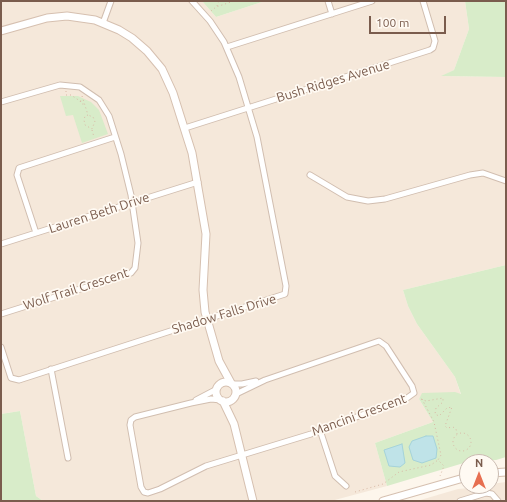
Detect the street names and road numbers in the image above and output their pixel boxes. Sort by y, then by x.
street label: Bush Ridges Avenue [274,56,392,106]
street label: Lauren Beth Drive [47,189,151,237]
street label: Wolf Trail Crescent [21,265,131,313]
street label: Shadow Falls Drive [170,291,278,337]
street label: Mancini Crescent [310,391,408,439]

